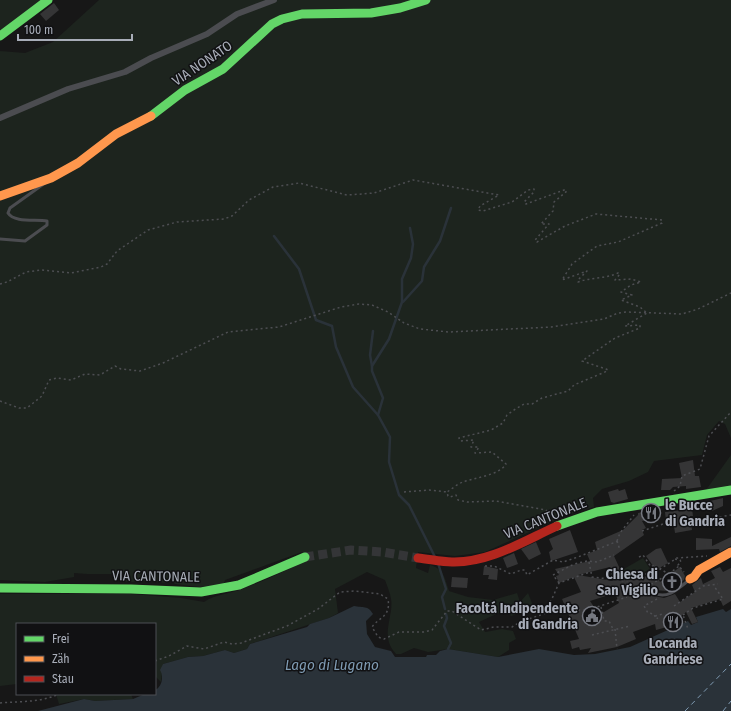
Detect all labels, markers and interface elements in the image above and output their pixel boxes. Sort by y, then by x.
scale bar [18,16,132,42]
text: 100 m [24,23,53,37]
street label: VIA NONATO [169,37,236,90]
street label: VIA CANTONALE [501,494,589,543]
place label: le Bucce di Gandria [665,497,725,530]
restaurant icon: le Bucce di Gandria [640,502,662,524]
place label: Chiesa di San Vigilio [597,566,659,599]
street label: VIA CANTONALE [112,567,200,586]
church icon: Chiesa di San Vigilio [661,571,683,593]
place label: Facoltá Indipendente di Gandria [456,600,578,633]
public building icon: Facoltá Indipendente di Gandria [581,605,603,627]
restaurant icon: Locanda Gandriese [662,611,684,633]
legend [16,623,156,695]
text: Frei [52,632,70,646]
place label: Locanda Gandriese [643,635,703,668]
text: Zäh [52,652,70,666]
water label: Lago di Lugano [285,656,379,674]
text: Stau [52,672,74,686]

